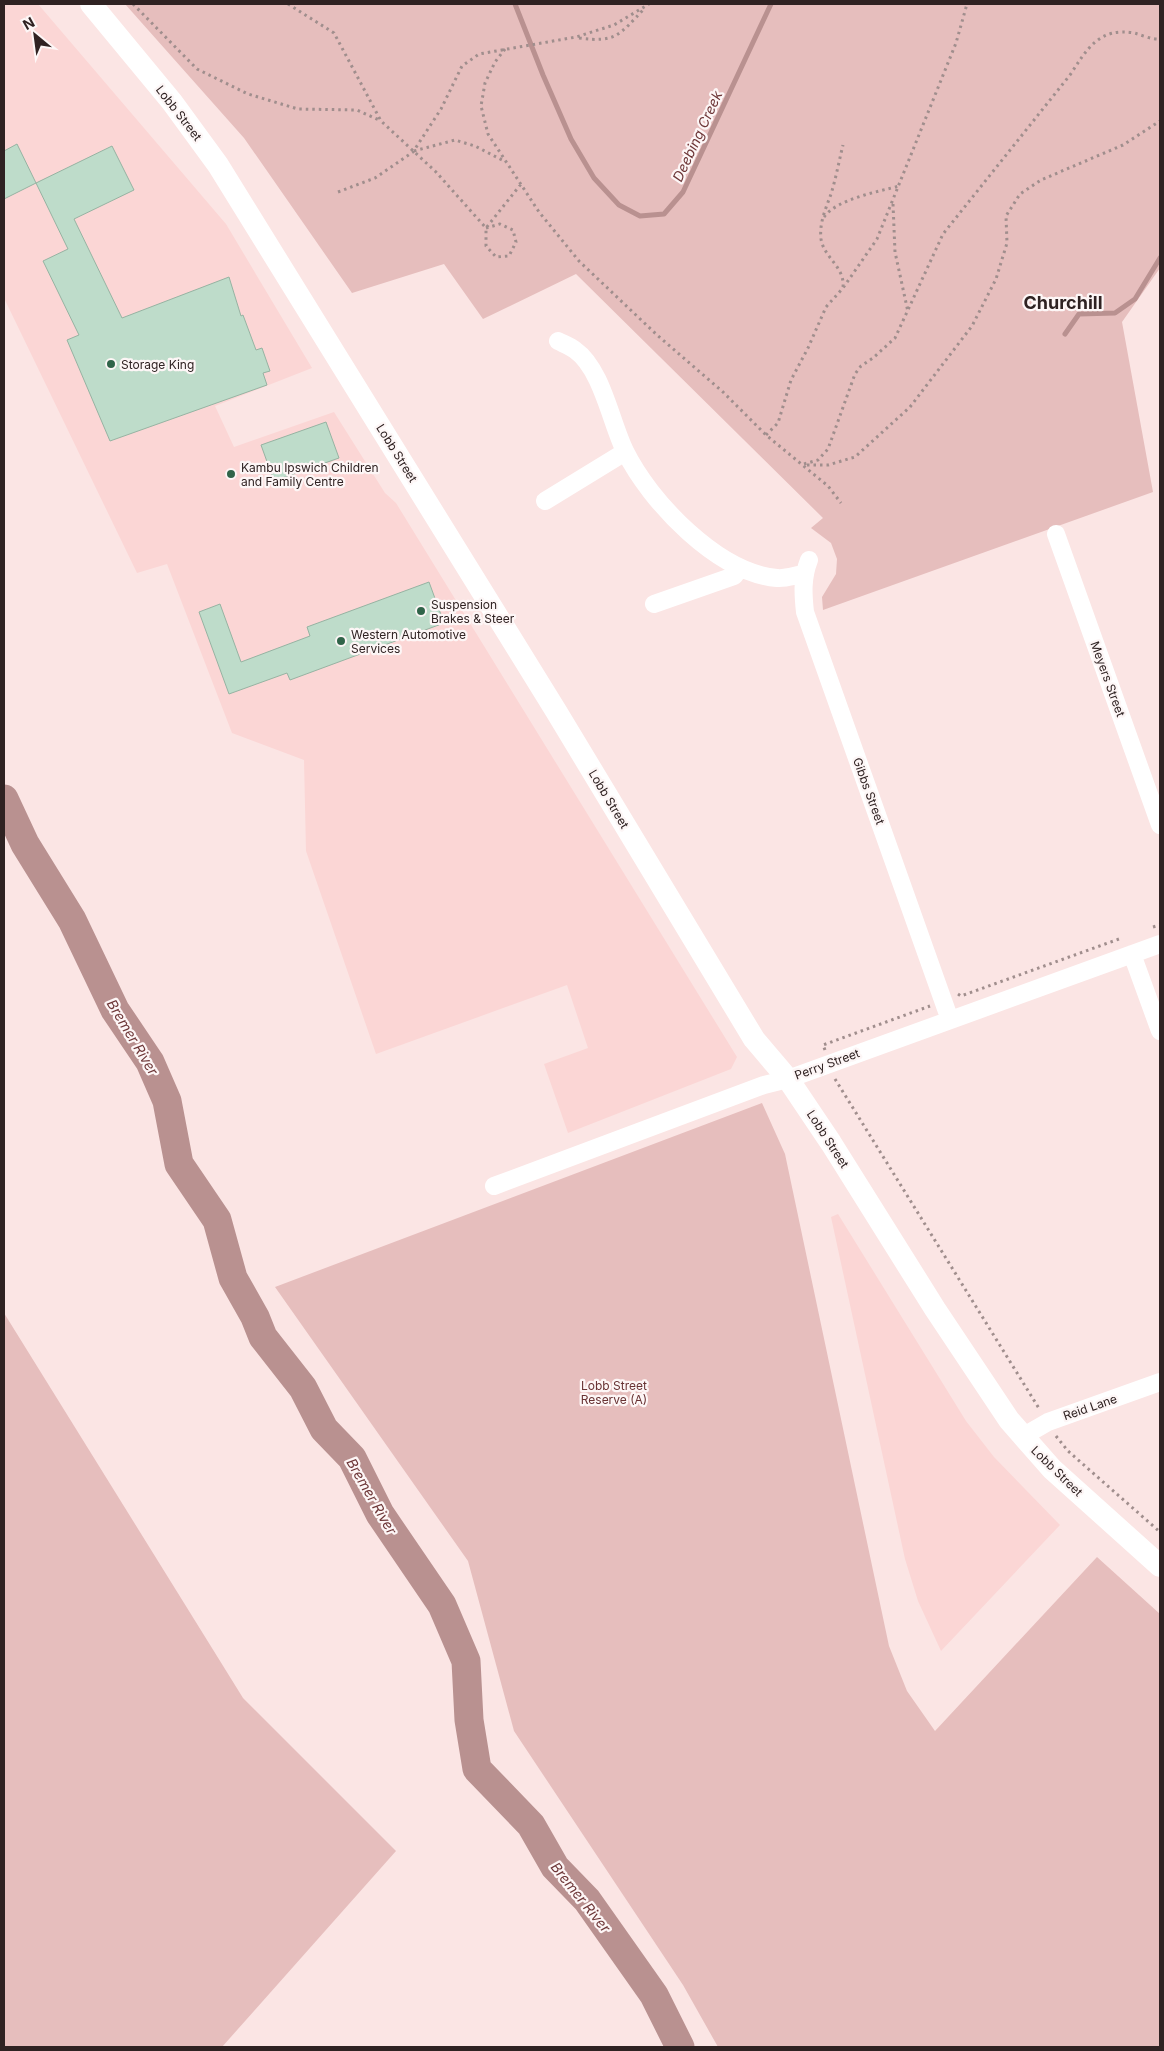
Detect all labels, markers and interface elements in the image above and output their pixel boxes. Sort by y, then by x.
north arrow [10,10,60,60]
text: N [20,13,37,33]
street label: Lobb Street [153,82,205,144]
water label: Deebing Creek [669,88,726,184]
district label: Churchill [1023,292,1103,313]
place label: Storage King [121,357,194,372]
marker: Storage King [105,358,117,370]
street label: Lobb Street [373,421,421,485]
place label: Kambu Ipswich Children and Family Centre [241,460,379,489]
marker: Kambu Ipswich Children and Family Centre [225,468,237,480]
place label: Suspension Brakes & Steer [431,597,515,626]
marker: Suspension Brakes & Steer [415,605,427,617]
place label: Western Automotive Services [351,627,466,656]
marker: Western Automotive Services [335,635,347,647]
street label: Meyers Street [1087,639,1129,719]
street label: Gibbs Street [850,755,888,827]
street label: Lobb Street [586,767,632,831]
water label: Bremer River [104,996,163,1078]
street label: Perry Street [792,1045,862,1083]
street label: Lobb Street [804,1107,852,1171]
park label: Lobb Street Reserve (A) [581,1378,647,1407]
street label: Reid Lane [1061,1391,1119,1423]
street label: Lobb Street [1028,1443,1086,1499]
water label: Bremer River [343,1455,401,1538]
water label: Bremer River [548,1859,615,1936]

